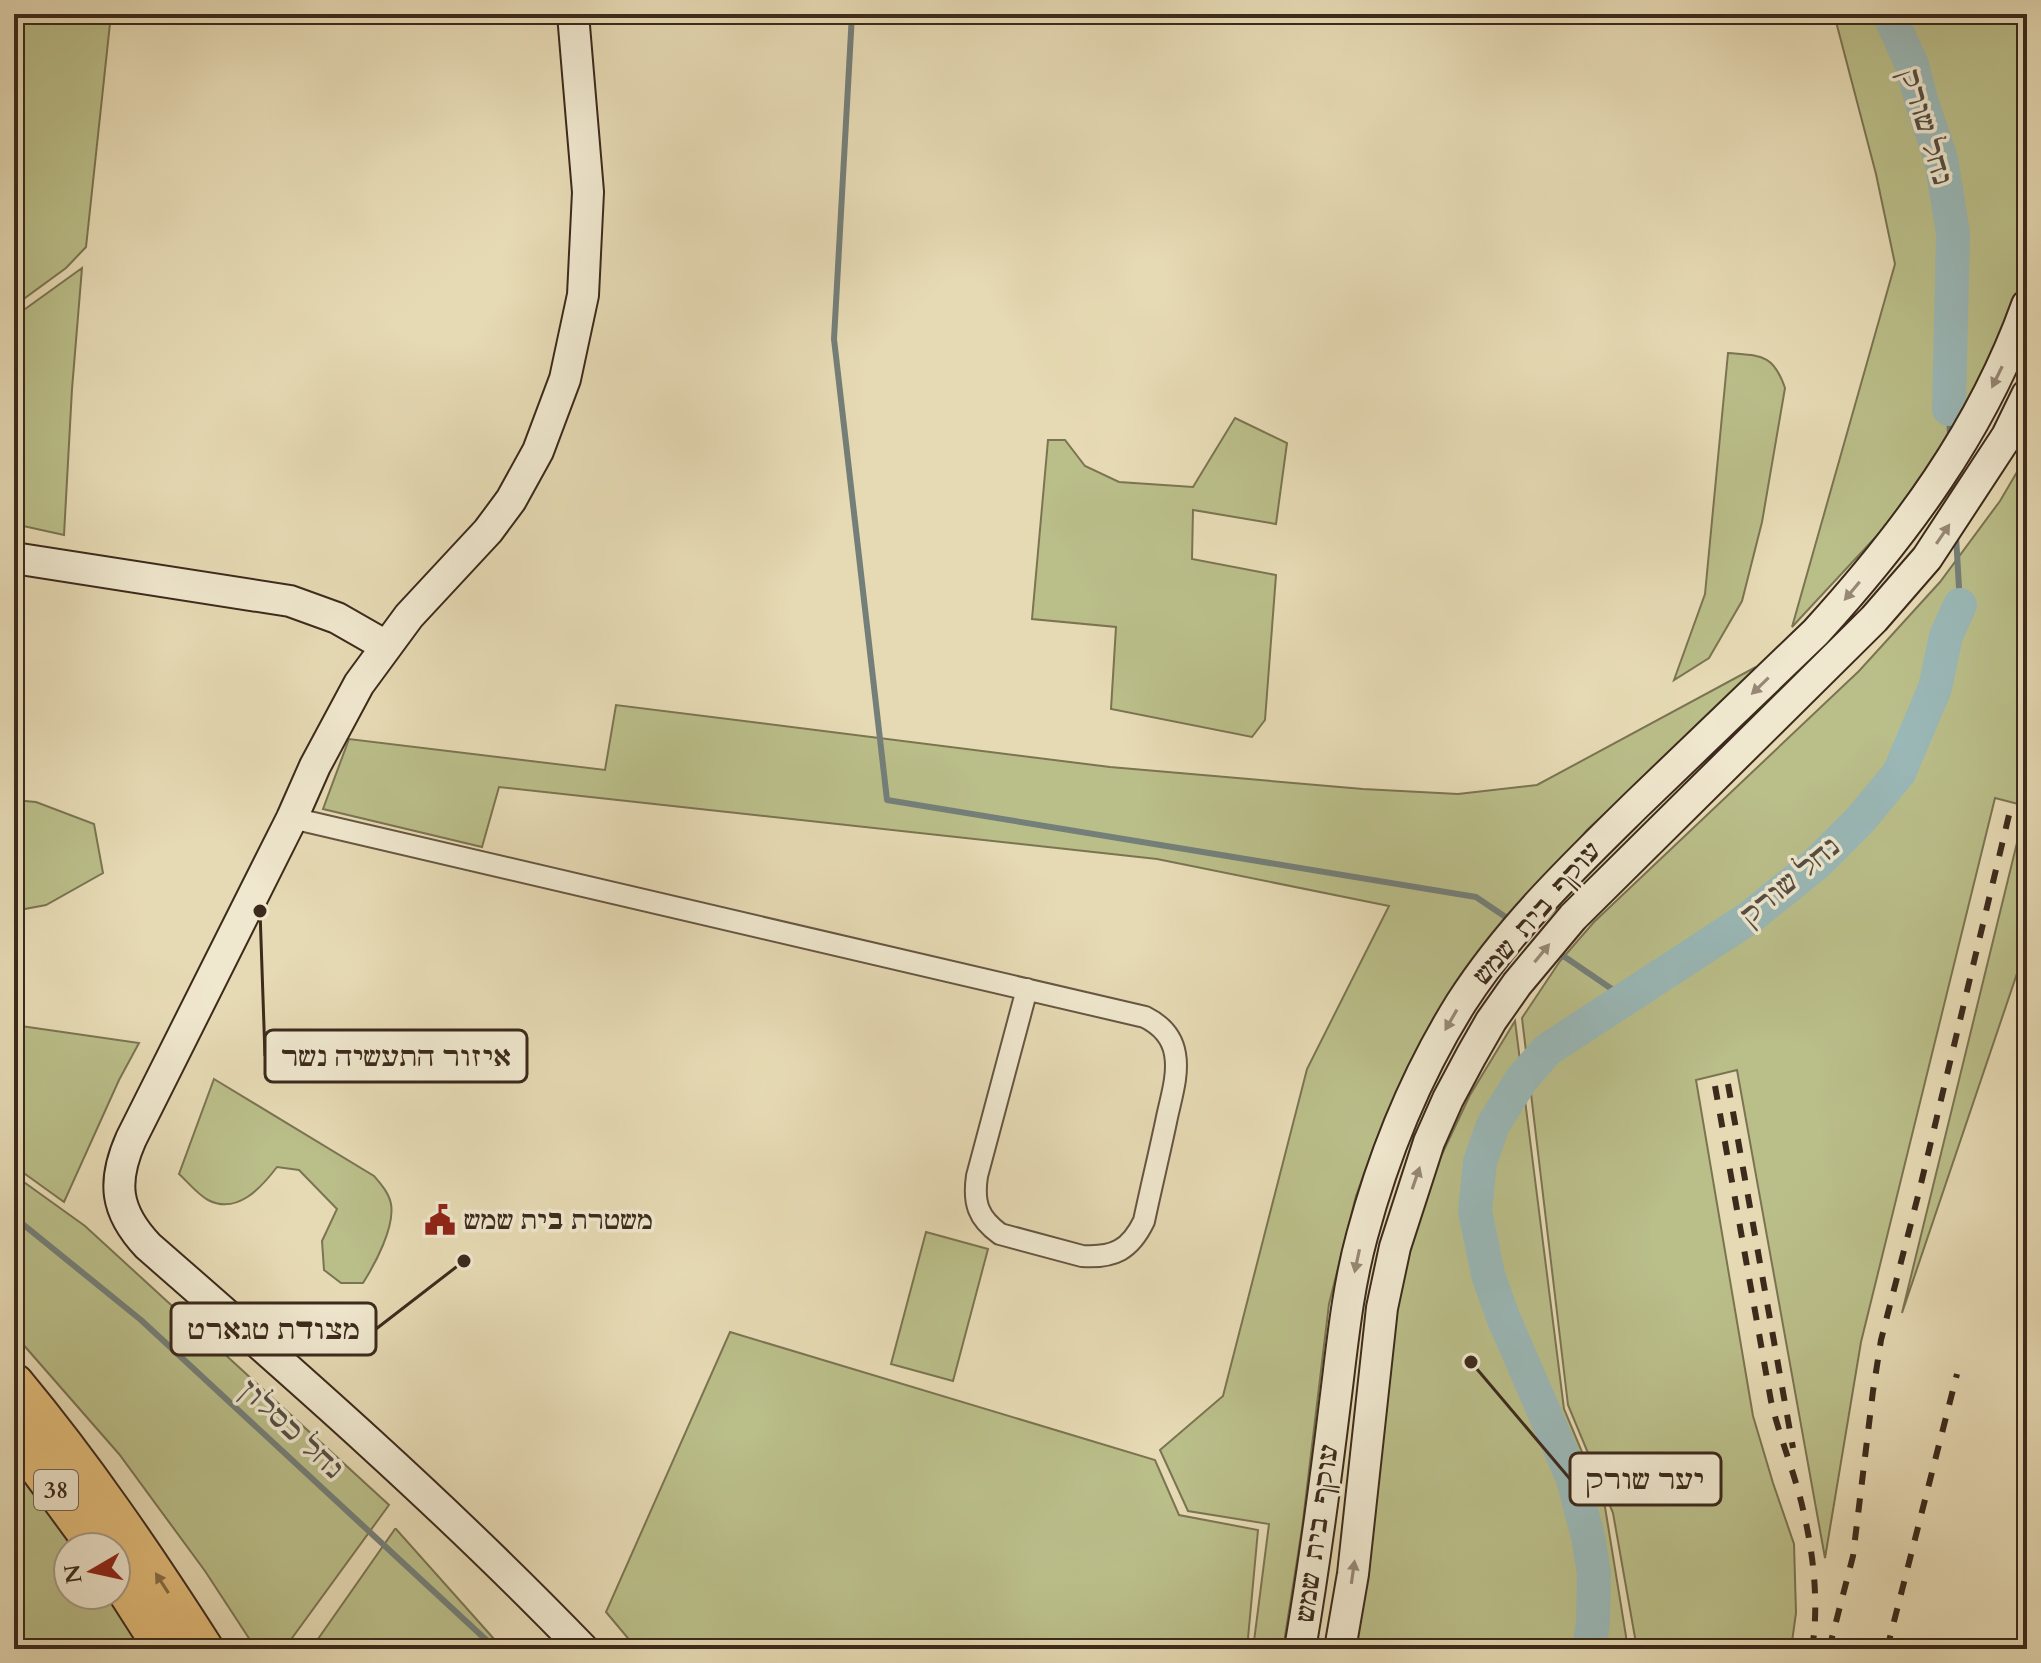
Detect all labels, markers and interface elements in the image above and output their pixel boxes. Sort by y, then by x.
water label: נחל שורק [1890,65,1962,189]
one-way arrow [1990,365,2004,388]
one-way arrow [1935,524,1950,545]
one-way arrow [1844,581,1861,601]
one-way arrow [1751,676,1770,695]
water label: נחל שורק [1732,828,1848,934]
street label: עוקף בית שמש [1465,834,1609,992]
one-way arrow [1534,943,1550,963]
one-way arrow [1445,1009,1459,1031]
callout: איזור התעשיה נשר [265,1030,527,1082]
text: איזור התעשיה נשר [281,1038,511,1076]
one-way arrow [1411,1166,1423,1190]
public building icon: משטרת בית שמש [423,1203,457,1237]
place label: משטרת בית שמש [464,1203,654,1238]
one-way arrow [1350,1248,1363,1273]
callout: מצודת טגארט [171,1303,376,1355]
text: מצודת טגארט [188,1311,360,1349]
water label: נחל כסלון [231,1371,351,1487]
street label: עוקף בית שמש [1287,1442,1347,1624]
callout: יער שורק [1570,1453,1721,1505]
text: יער שורק [1586,1461,1704,1499]
road number: 38 [34,1470,78,1510]
north arrow [52,1531,132,1611]
one-way arrow [1347,1559,1360,1584]
text: N [57,1562,90,1586]
one-way arrow [154,1573,169,1594]

